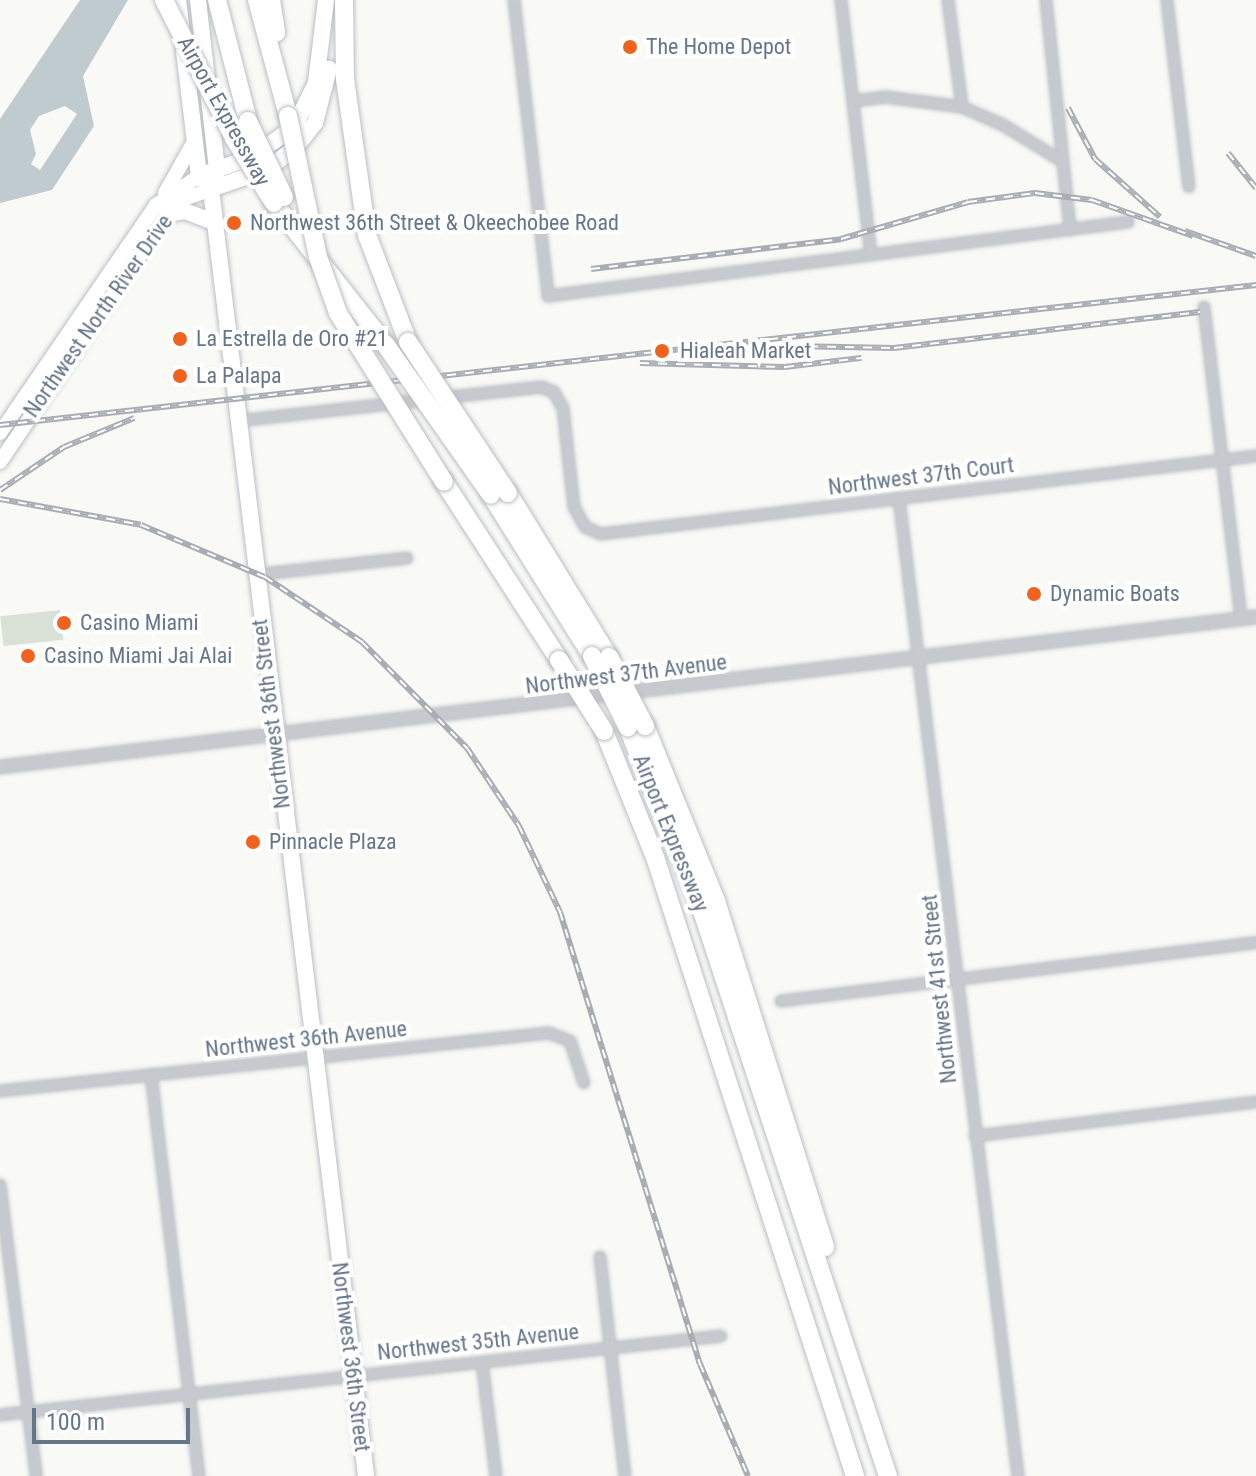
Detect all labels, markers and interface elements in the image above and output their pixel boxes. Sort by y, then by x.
street label: Airport Expressway [172,31,276,191]
place label: The Home Depot [646,34,791,60]
marker: The Home Depot [621,38,639,56]
street label: Northwest North River Drive [18,210,178,422]
place label: Northwest 36th Street & Okeechobee Road [250,210,619,236]
marker: Northwest 36th Street & Okeechobee Road [225,214,243,232]
place label: La Estrella de Oro #21 [196,326,388,352]
marker: La Estrella de Oro #21 [171,330,189,348]
place label: Hialeah Market [680,338,811,364]
marker: Hialeah Market [651,340,673,362]
place label: La Palapa [196,363,282,389]
marker: La Palapa [171,367,189,385]
street label: Northwest 37th Court [827,452,1015,500]
place label: Dynamic Boats [1050,581,1180,607]
marker: Dynamic Boats [1025,585,1043,603]
place label: Casino Miami [80,610,199,636]
marker: Casino Miami [55,614,73,632]
street label: Northwest 36th Street [246,618,296,810]
place label: Casino Miami Jai Alai [44,643,232,669]
marker: Casino Miami Jai Alai [19,647,37,665]
street label: Northwest 37th Avenue [524,649,728,699]
street label: Airport Expressway [627,751,715,915]
place label: Pinnacle Plaza [269,829,397,855]
marker: Pinnacle Plaza [244,833,262,851]
street label: Northwest 41st Street [916,893,962,1085]
street label: Northwest 36th Avenue [204,1015,408,1063]
street label: Northwest 36th Street [326,1261,376,1453]
street label: Northwest 35th Avenue [376,1318,580,1366]
scale bar [36,1392,194,1442]
text: 100 m [46,1408,105,1436]

